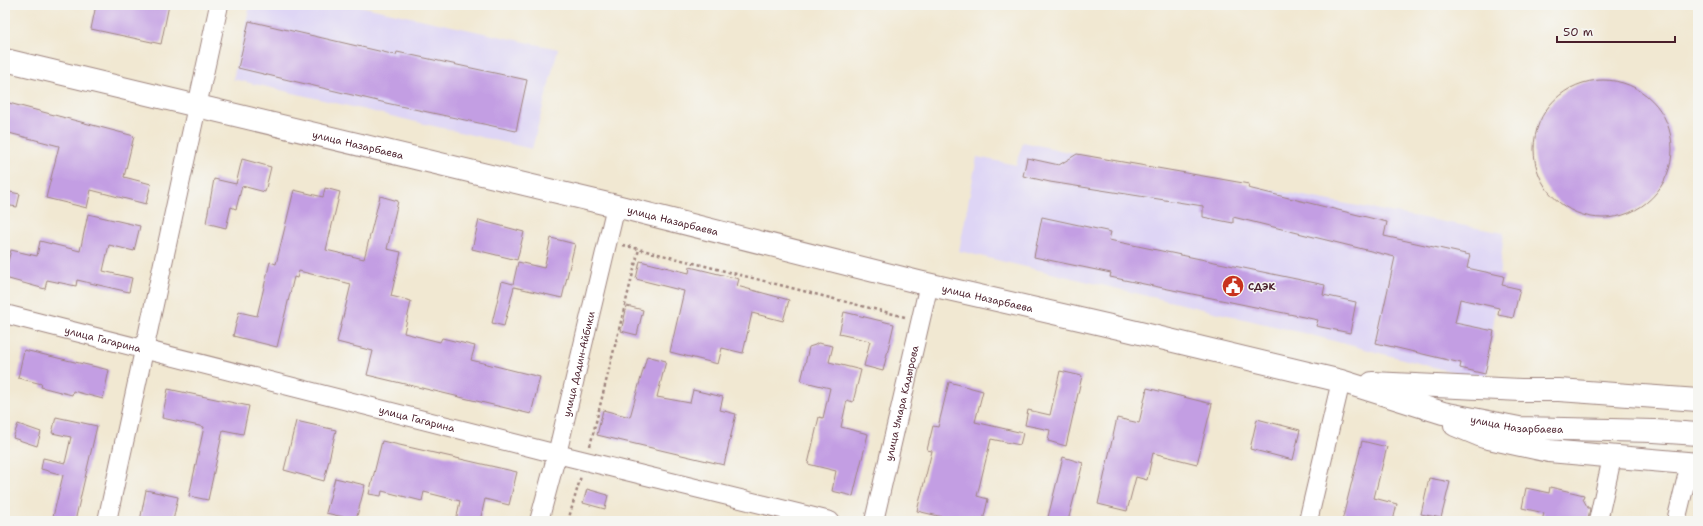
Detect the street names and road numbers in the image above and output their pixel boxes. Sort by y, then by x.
street label: улица Назарбаева [311,127,406,162]
street label: улица Назарбаева [626,203,721,238]
street label: улица Назарбаева [941,281,1035,315]
street label: улица Дадин-Айбики [560,309,597,418]
street label: улица Гагарина [64,323,143,355]
street label: улица Умара Кадырова [882,343,921,462]
street label: улица Гагарина [378,403,457,435]
street label: улица Назарбаева [1470,412,1564,435]

